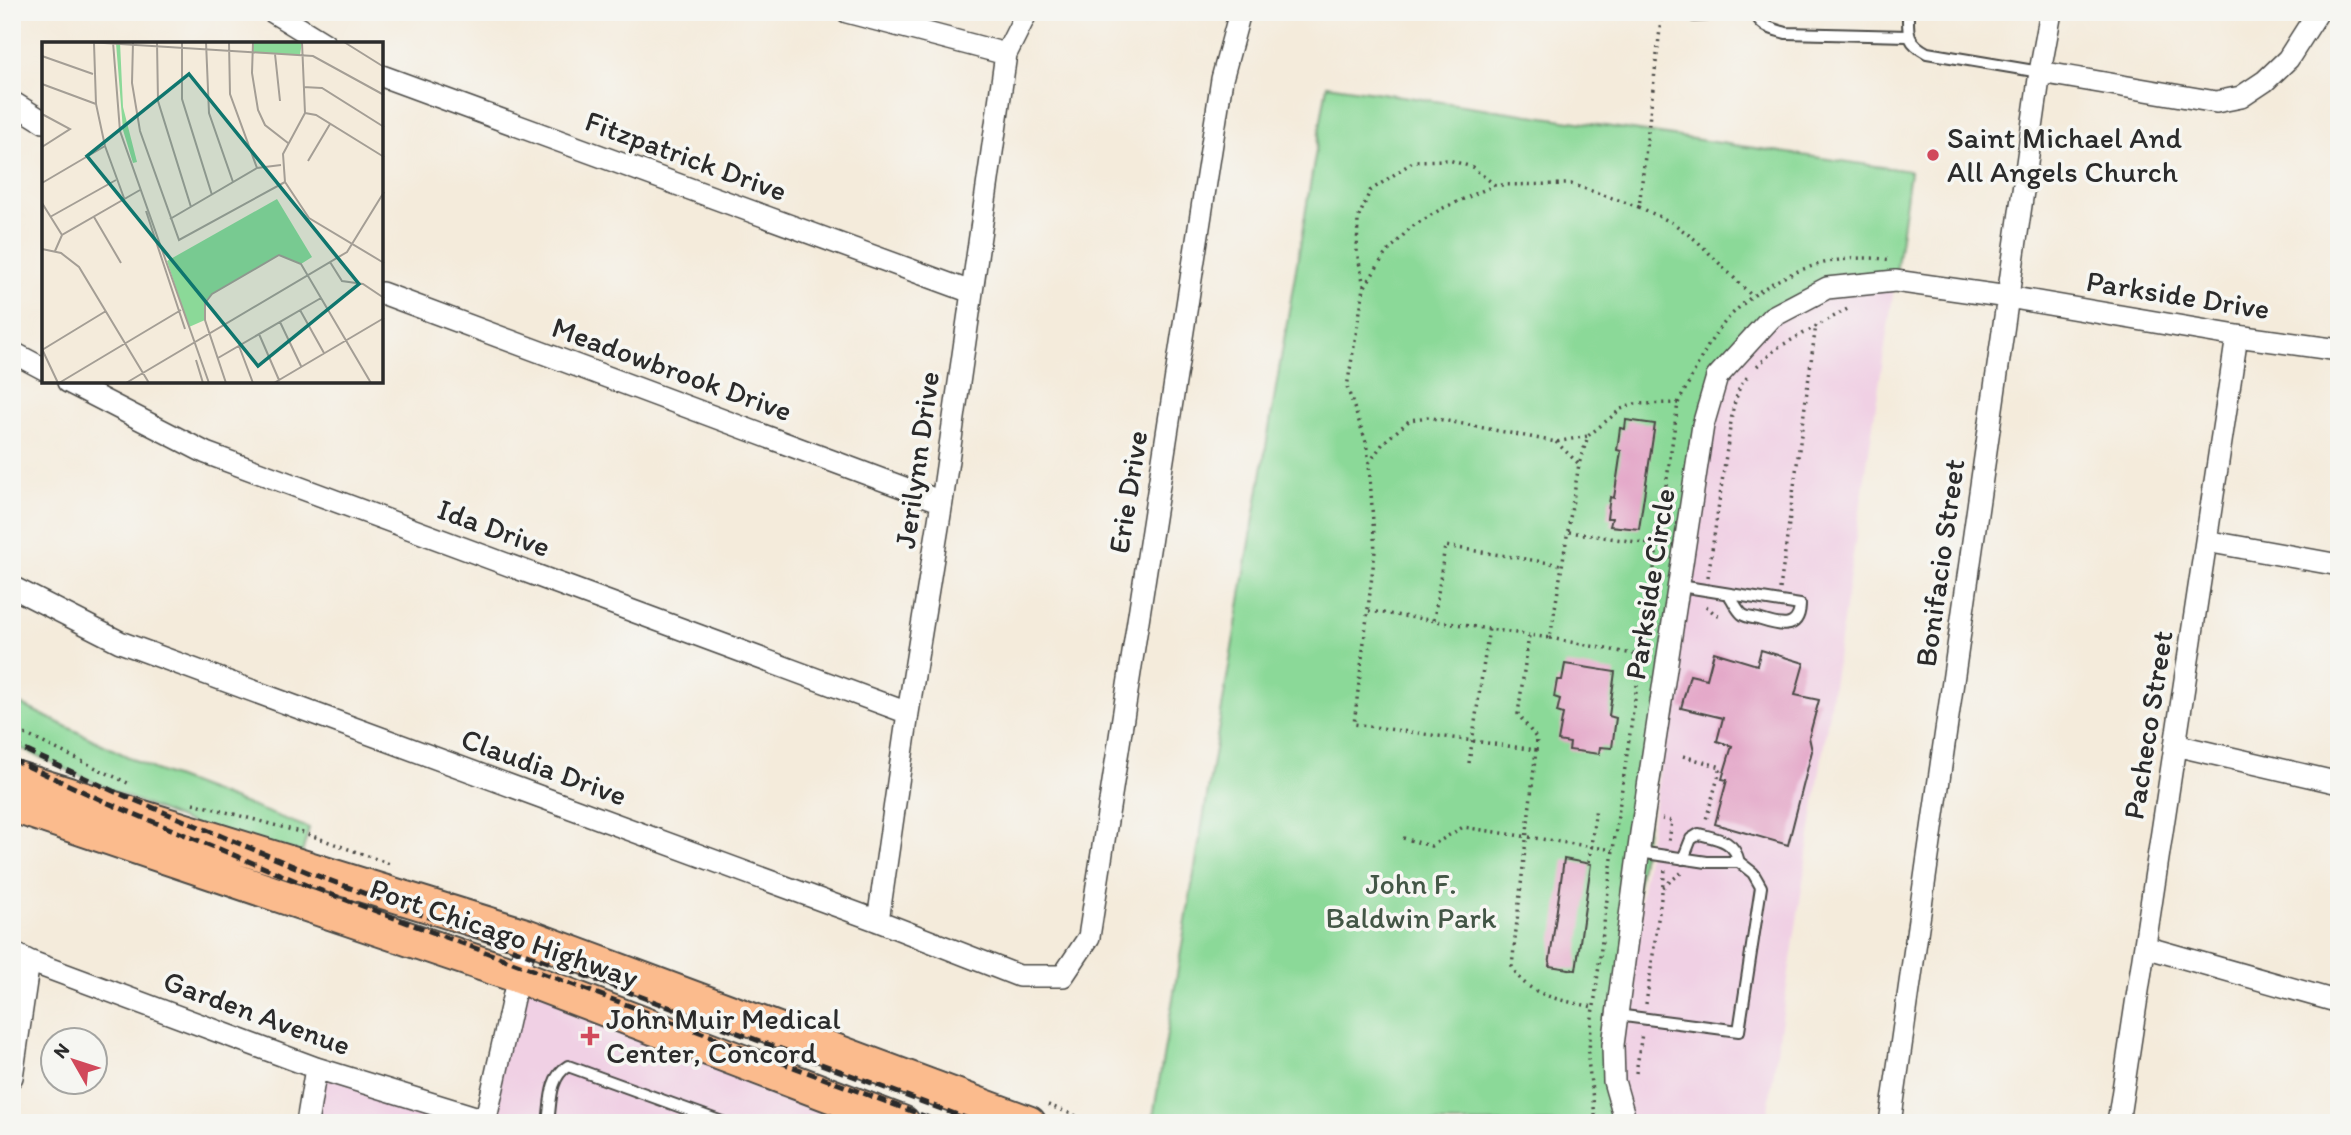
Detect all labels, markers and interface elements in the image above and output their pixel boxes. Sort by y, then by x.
inset map [42,42,383,383]
street label: Fitzpatrick Drive [580,102,792,209]
place label: Saint Michael And All Angels Church [1947,119,2182,190]
marker: Saint Michael And All Angels Church [1925,147,1941,163]
street label: Parkside Drive [2084,262,2272,327]
street label: Meadowbrook Drive [547,308,797,429]
street label: Jerilynn Drive [886,369,947,551]
street label: Erie Drive [1100,428,1155,556]
street label: Bonifacio Street [1907,457,1972,669]
street label: Parkside Circle [1616,486,1683,682]
street label: Ida Drive [433,490,556,565]
street label: Pacheco Street [2114,628,2181,822]
street label: Claudia Drive [456,719,632,814]
park label: John F. Baldwin Park [1326,865,1497,936]
street label: Port Chicago Highway [365,869,643,996]
street label: Garden Avenue [159,962,356,1063]
place label: John Muir Medical Center, Concord [606,1000,841,1071]
north arrow [38,1026,108,1096]
marker: John Muir Medical Center, Concord [580,1026,600,1046]
text: N [48,1038,74,1063]

